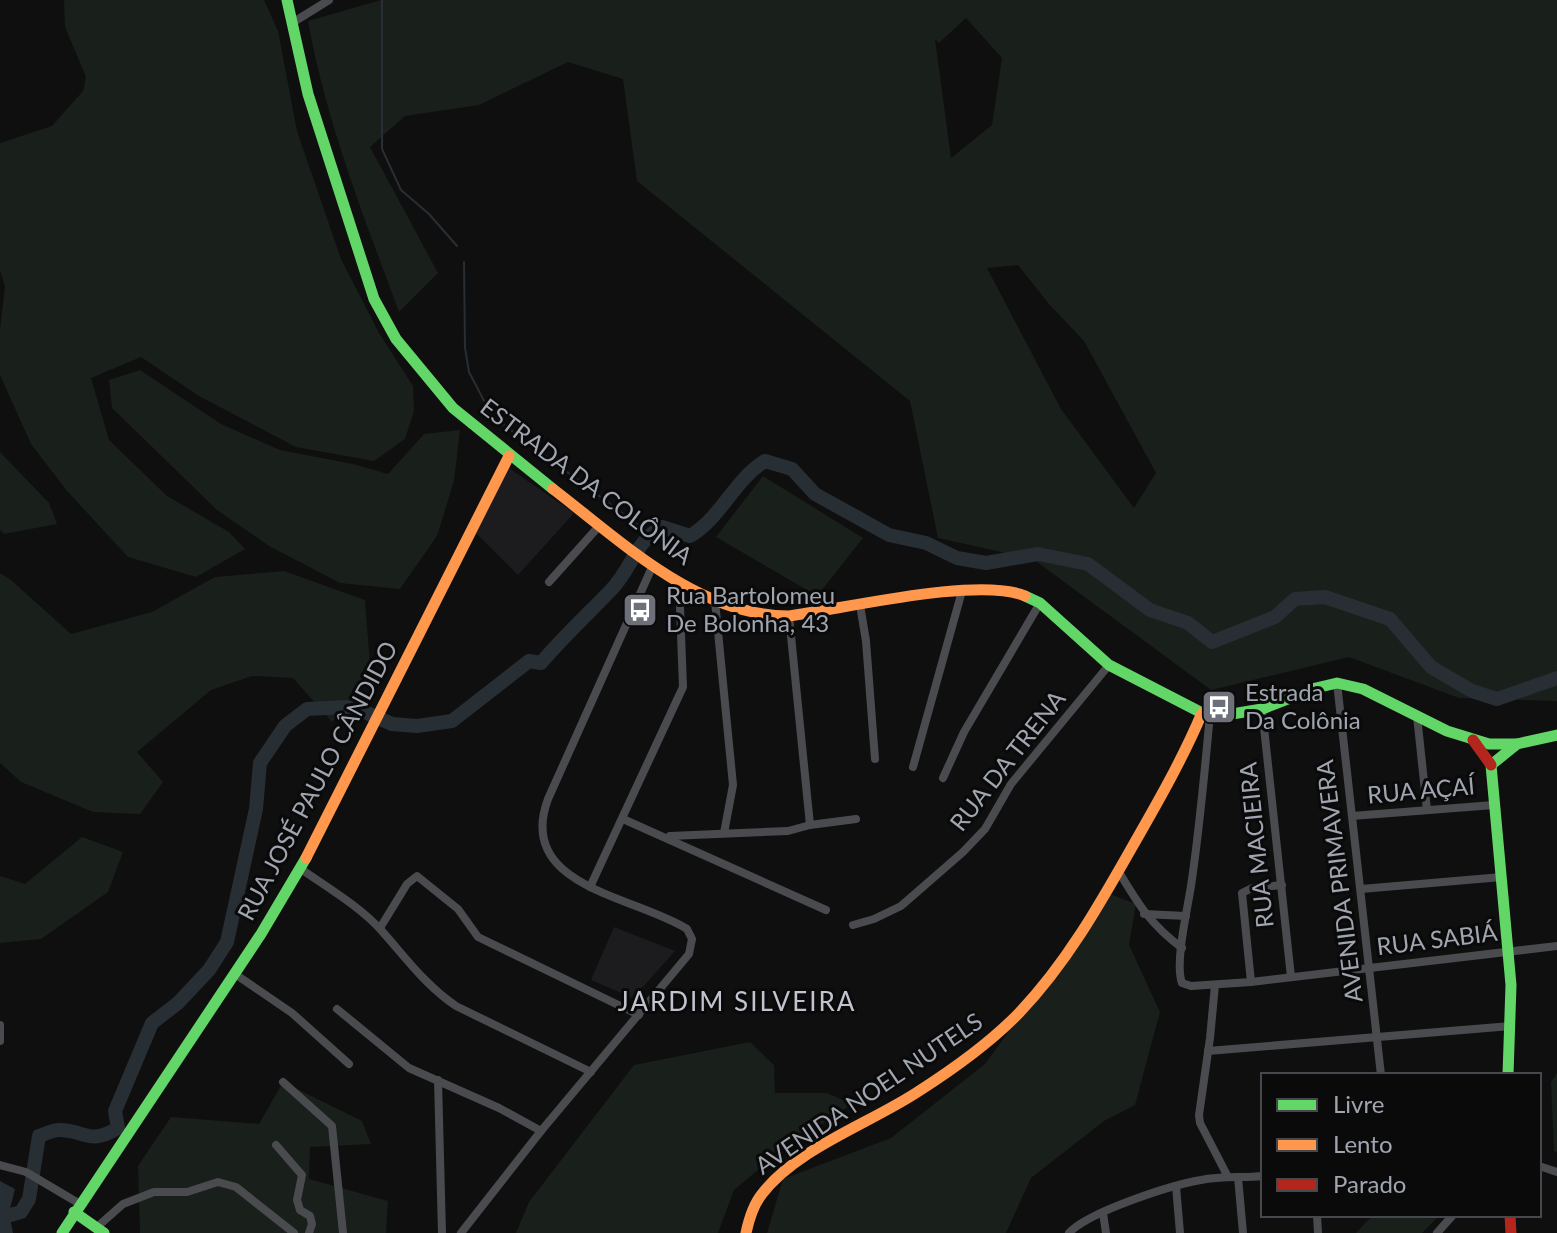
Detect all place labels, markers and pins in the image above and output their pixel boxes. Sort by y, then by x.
place label: Rua Bartolomeu De Bolonha, 43 [666,580,835,637]
bus stop icon: Rua Bartolomeu De Bolonha, 43 [621,591,659,629]
place label: Estrada Da Colônia [1245,677,1361,734]
bus stop icon: Estrada Da Colônia [1200,688,1238,726]

